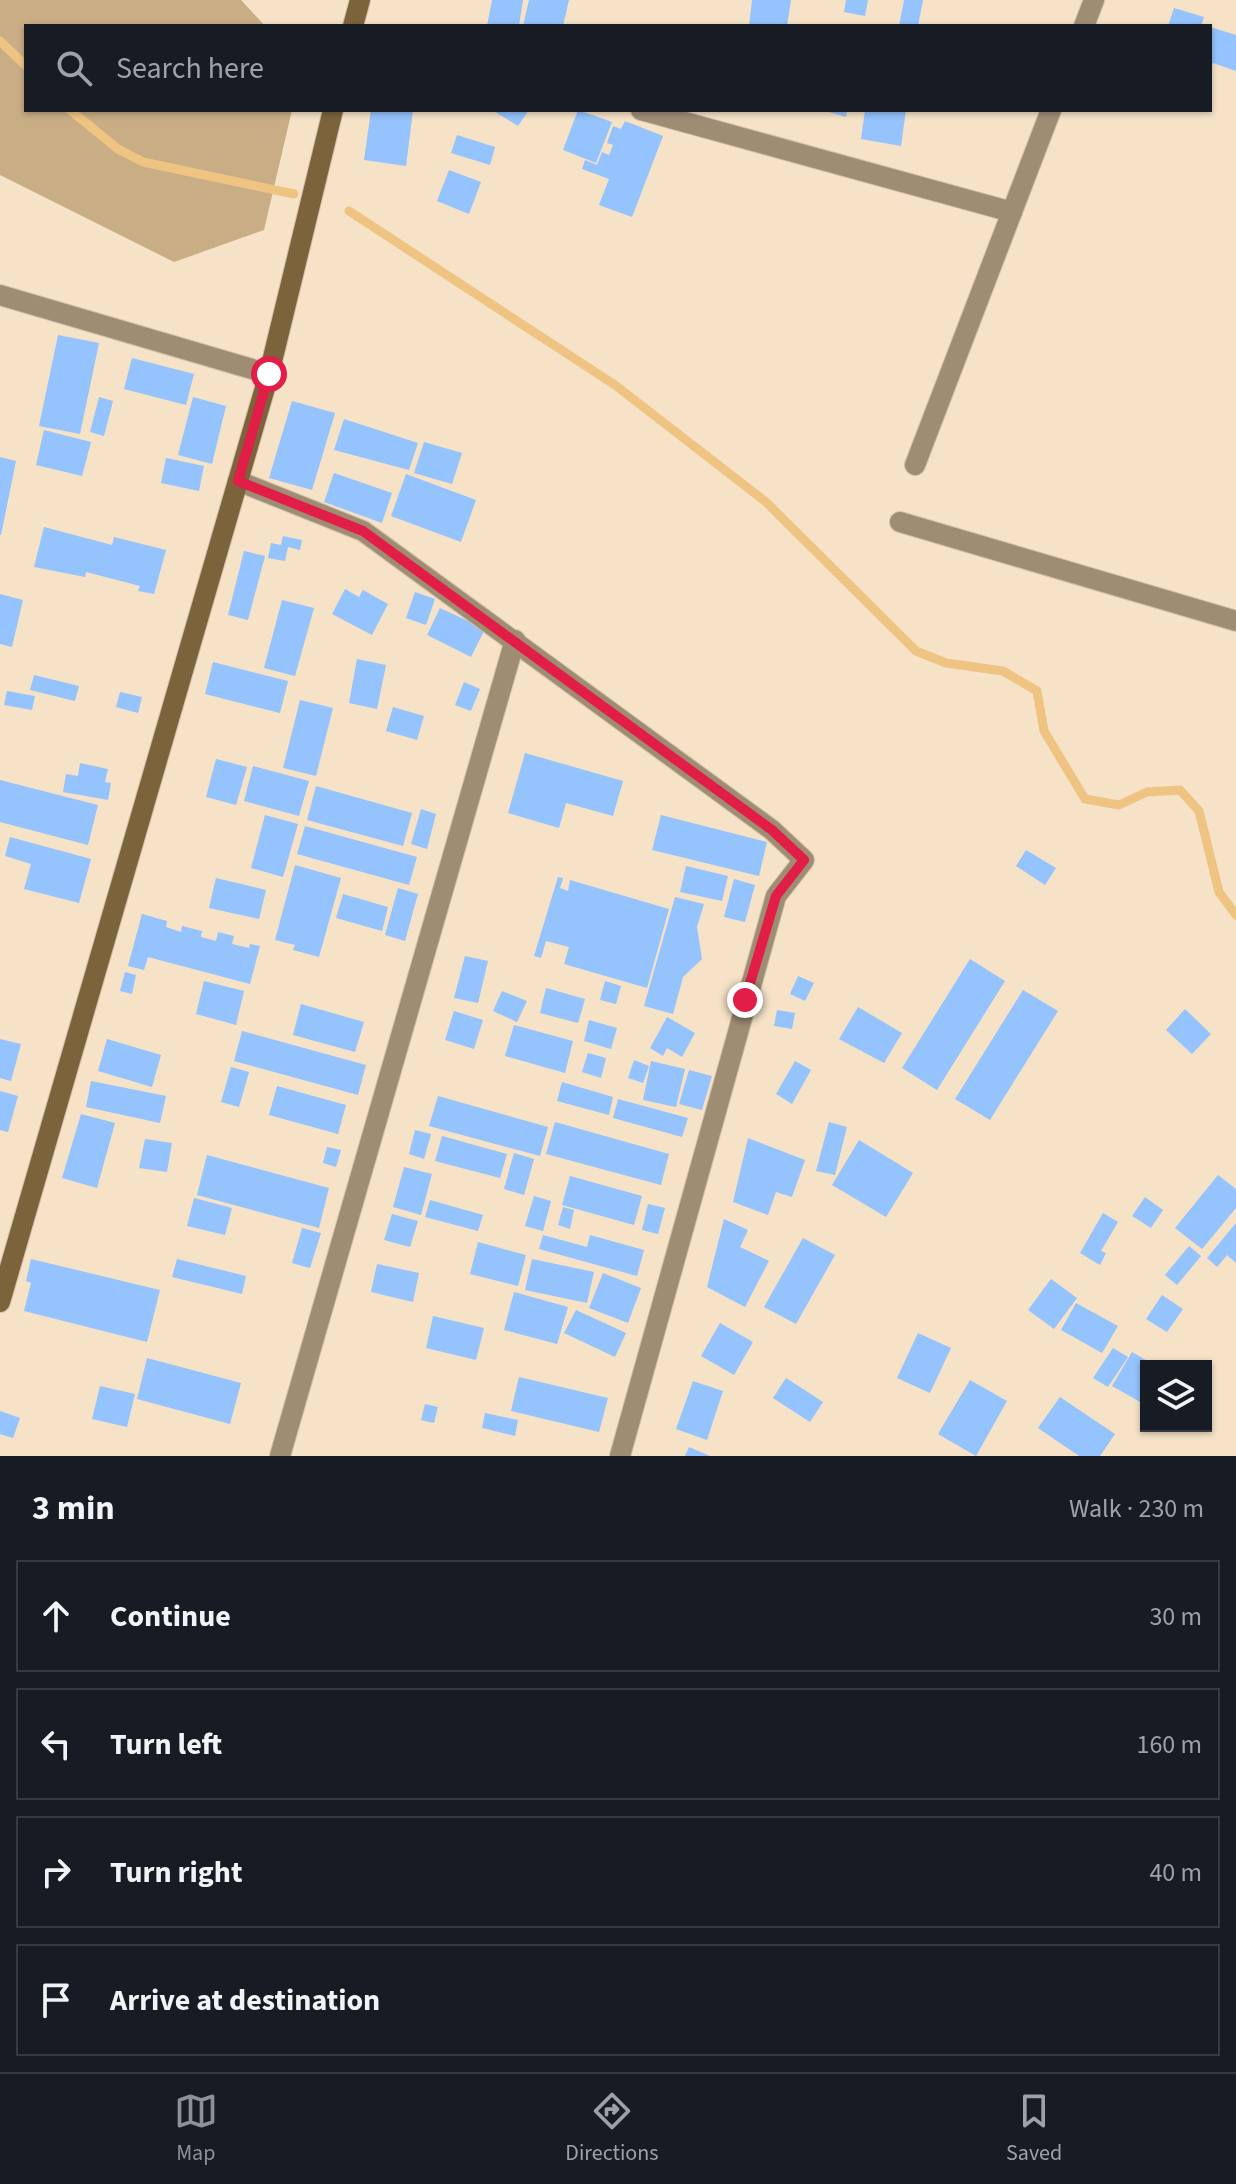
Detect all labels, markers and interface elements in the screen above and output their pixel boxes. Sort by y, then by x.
search box [24,24,1212,112]
icon: search [52,46,96,90]
text: Search here [116,47,264,90]
route start [251,356,287,392]
route end [727,982,763,1018]
map controls [1140,1360,1212,1432]
button: layers [1140,1360,1212,1432]
text: 3 min [32,1484,115,1533]
text: Walk · 230 m [1069,1490,1204,1527]
icon: ahead [34,1594,78,1638]
text: Continue [110,1595,231,1638]
text: 30 m [1149,1598,1202,1635]
icon: left [34,1722,78,1766]
text: Turn left [110,1723,222,1766]
text: 160 m [1136,1726,1202,1763]
icon: right [34,1850,78,1894]
text: Turn right [110,1851,242,1894]
text: 40 m [1149,1854,1202,1891]
icon: arrive [34,1978,78,2022]
text: Arrive at destination [110,1979,380,2022]
tab: Map [174,2089,218,2169]
tab: Directions [565,2089,658,2169]
tab: Saved [1006,2089,1062,2169]

